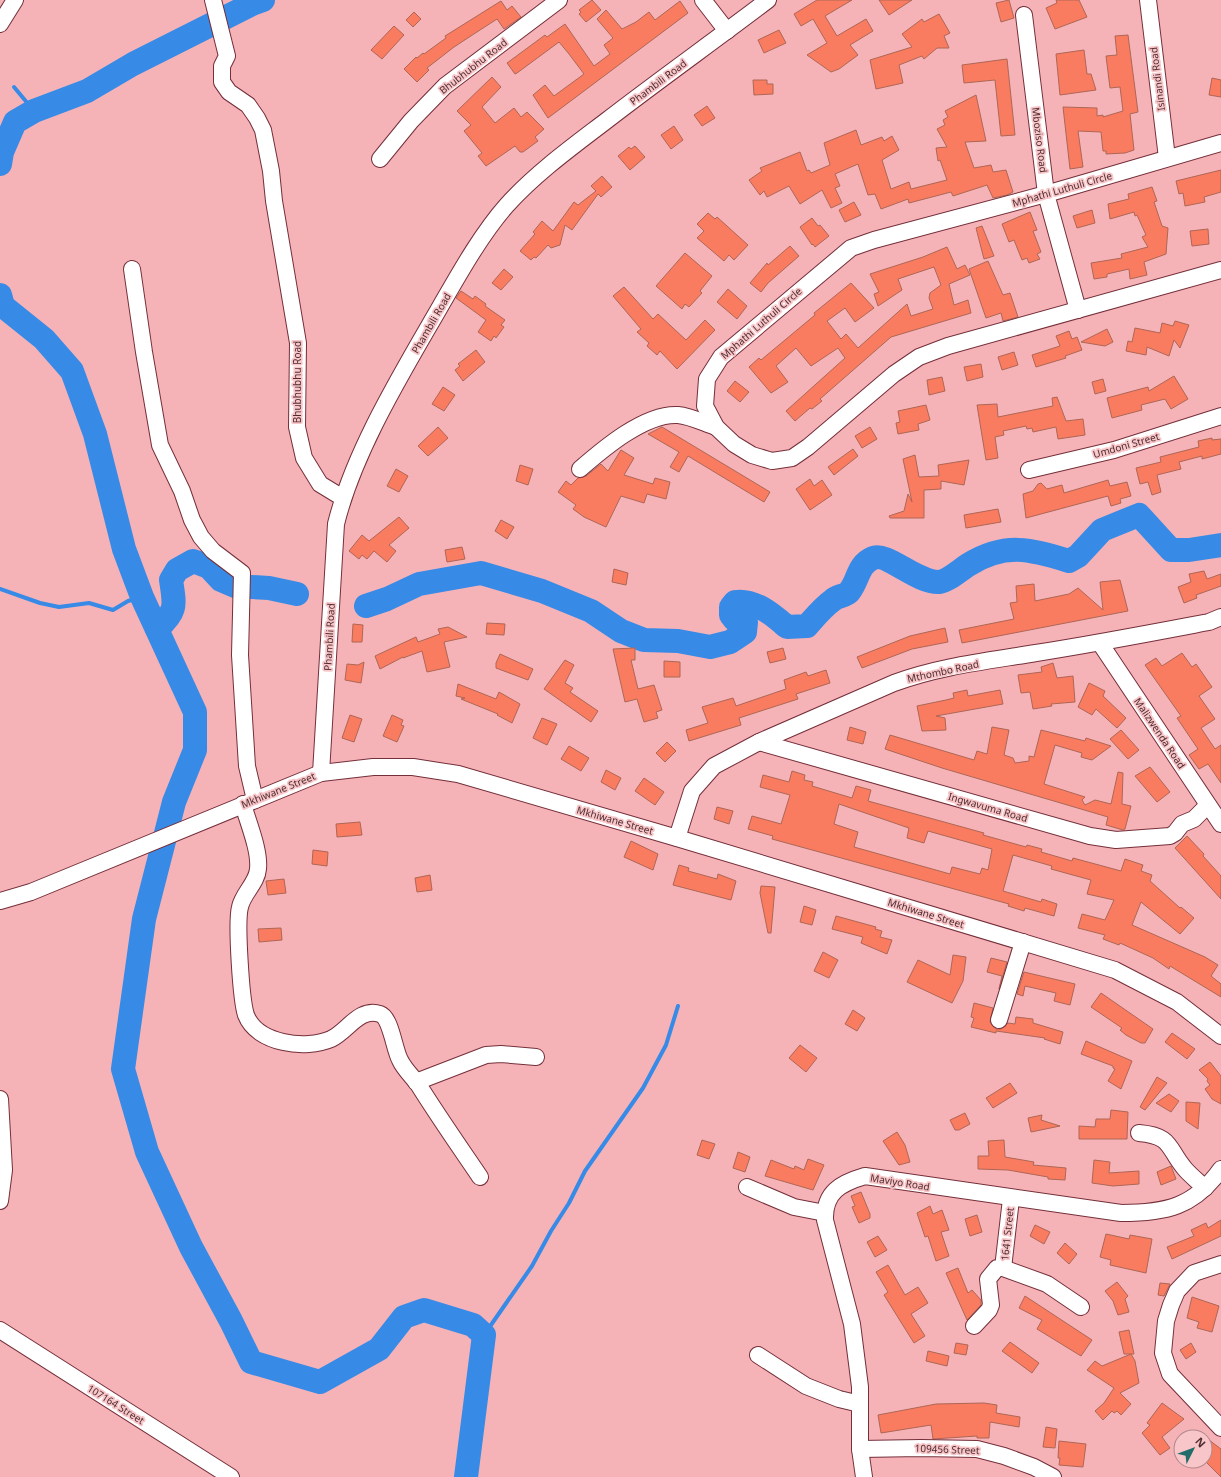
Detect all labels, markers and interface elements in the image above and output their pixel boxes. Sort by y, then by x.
street label: Bhubhubhu Road [436,35,510,97]
street label: Isinandi Road [1146,46,1168,112]
street label: Phambili Road [627,56,689,108]
street label: Mboziso Road [1029,106,1051,174]
street label: Mphathi Luthuli Circle [1011,168,1114,210]
street label: Mphathi Luthuli Circle [718,284,805,362]
street label: Phambili Road [408,290,454,356]
street label: Bhubhubhu Road [290,341,304,423]
street label: Umdoni Street [1091,429,1161,461]
street label: Phambili Road [320,603,338,671]
street label: Mthombo Road [906,657,980,685]
street label: Malizwenda Road [1131,695,1189,771]
street label: Mkhiwane Street [239,769,318,811]
street label: Ingwavuma Road [947,789,1029,825]
street label: Mkhiwane Street [575,802,655,838]
street label: Mkhiwane Street [886,895,966,931]
street label: Maviyo Road [869,1170,931,1194]
street label: 1641 Street [997,1206,1017,1261]
street label: 107164 Street [85,1381,148,1427]
north arrow [1173,1429,1213,1469]
text: N [1192,1434,1209,1450]
street label: 109456 Street [914,1441,980,1457]

